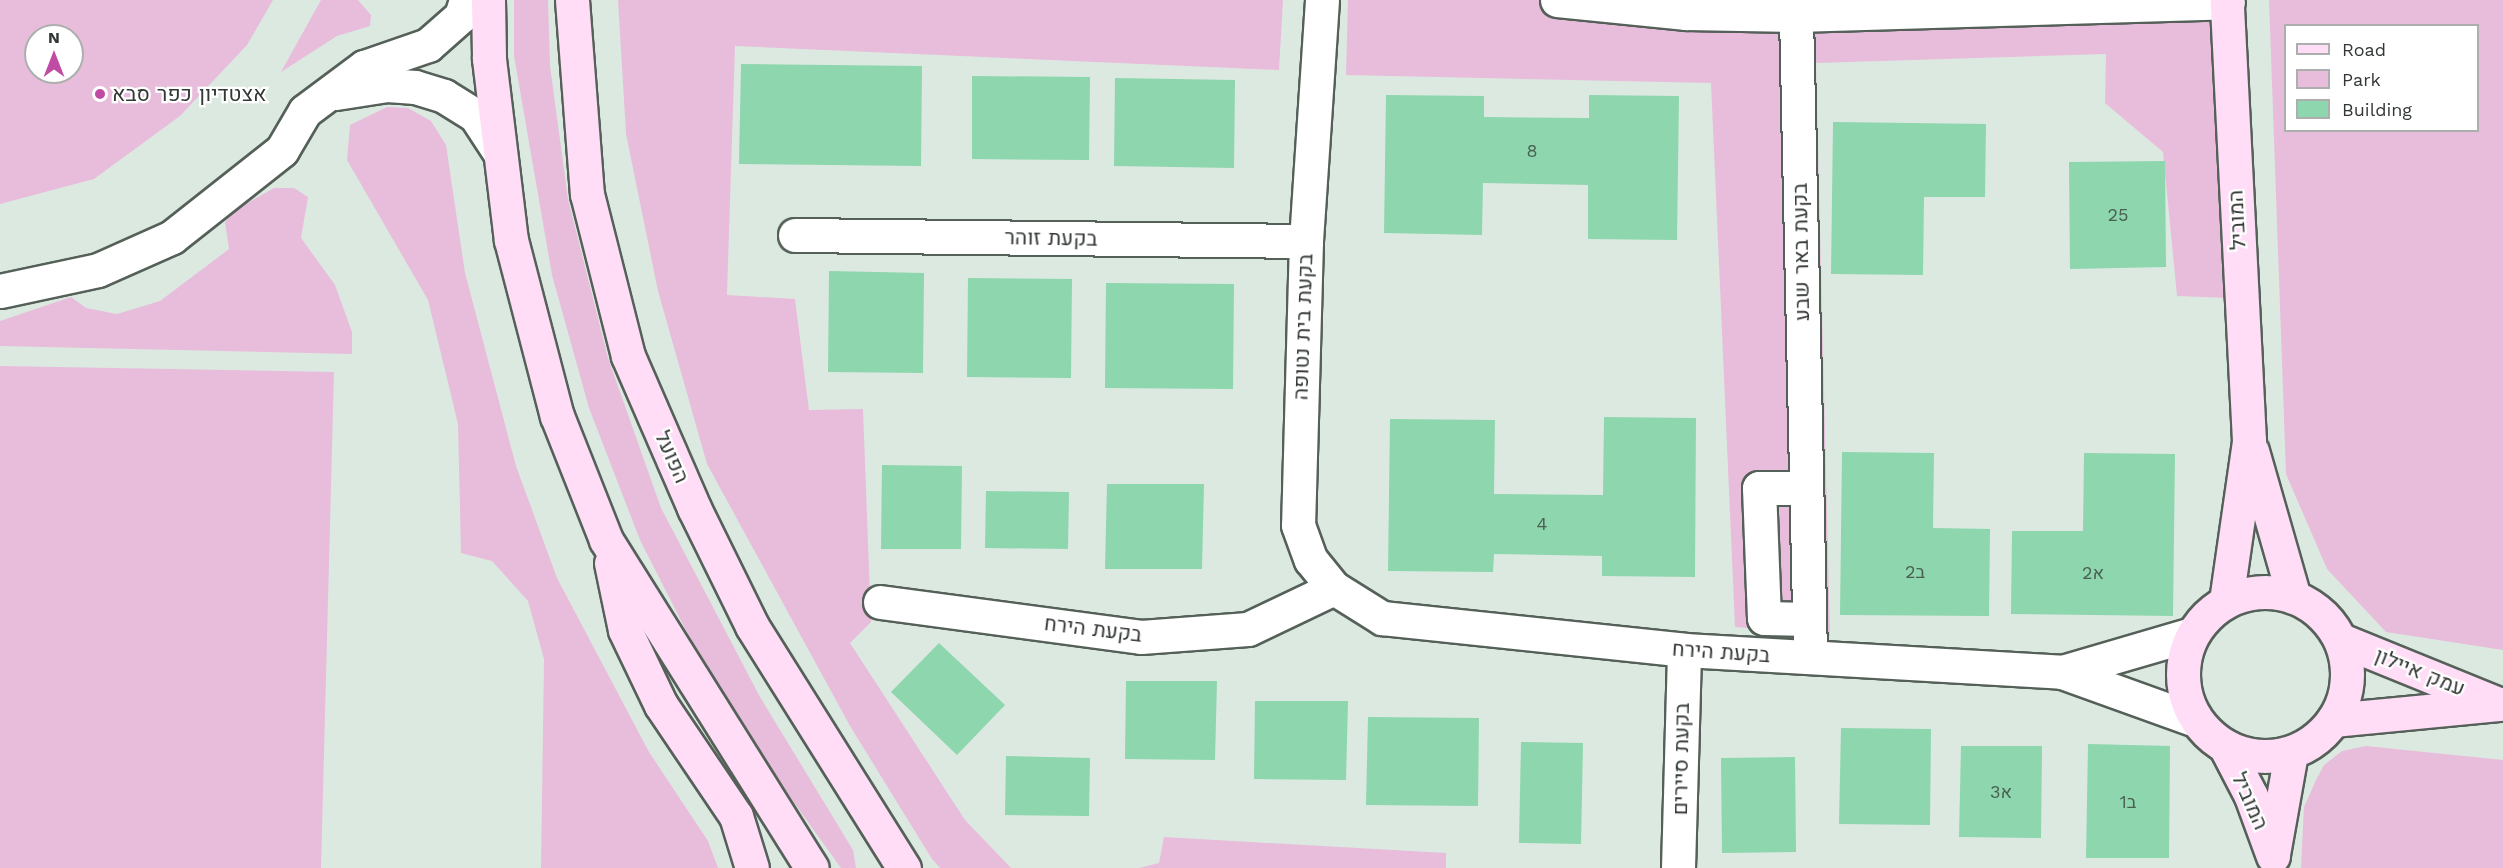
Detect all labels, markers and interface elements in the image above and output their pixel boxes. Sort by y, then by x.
north arrow [24,24,84,84]
legend [2284,24,2479,132]
text: N [48,28,60,47]
text: Road [2342,39,2386,60]
text: Park [2342,69,2381,90]
place label: אצטדיון כפר סבא [112,81,266,107]
marker: אצטדיון כפר סבא [93,87,107,101]
text: Building [2342,99,2412,120]
house number: 8 [1526,140,1538,162]
street label: בקעת באר שבע [1787,183,1815,321]
street label: המוביל [2223,189,2251,251]
house number: 25 [2108,204,2128,226]
street label: בקעת זוהר [1004,225,1098,251]
street label: בקעת בית נטופה [1288,253,1318,401]
street label: הפועל [649,427,695,487]
house number: 4 [1537,513,1547,535]
house number: 2ב [1905,561,1925,583]
house number: 2א [2082,562,2104,584]
street label: בקעת הירח [1043,611,1143,647]
street label: בקעת הירח [1671,636,1771,668]
street label: עמק איילון [2371,643,2469,701]
street label: בקעת סיירים [1667,702,1695,816]
street label: המוביל [2226,768,2274,834]
house number: 3א [1990,781,2012,803]
house number: 1ב [2120,791,2136,813]

